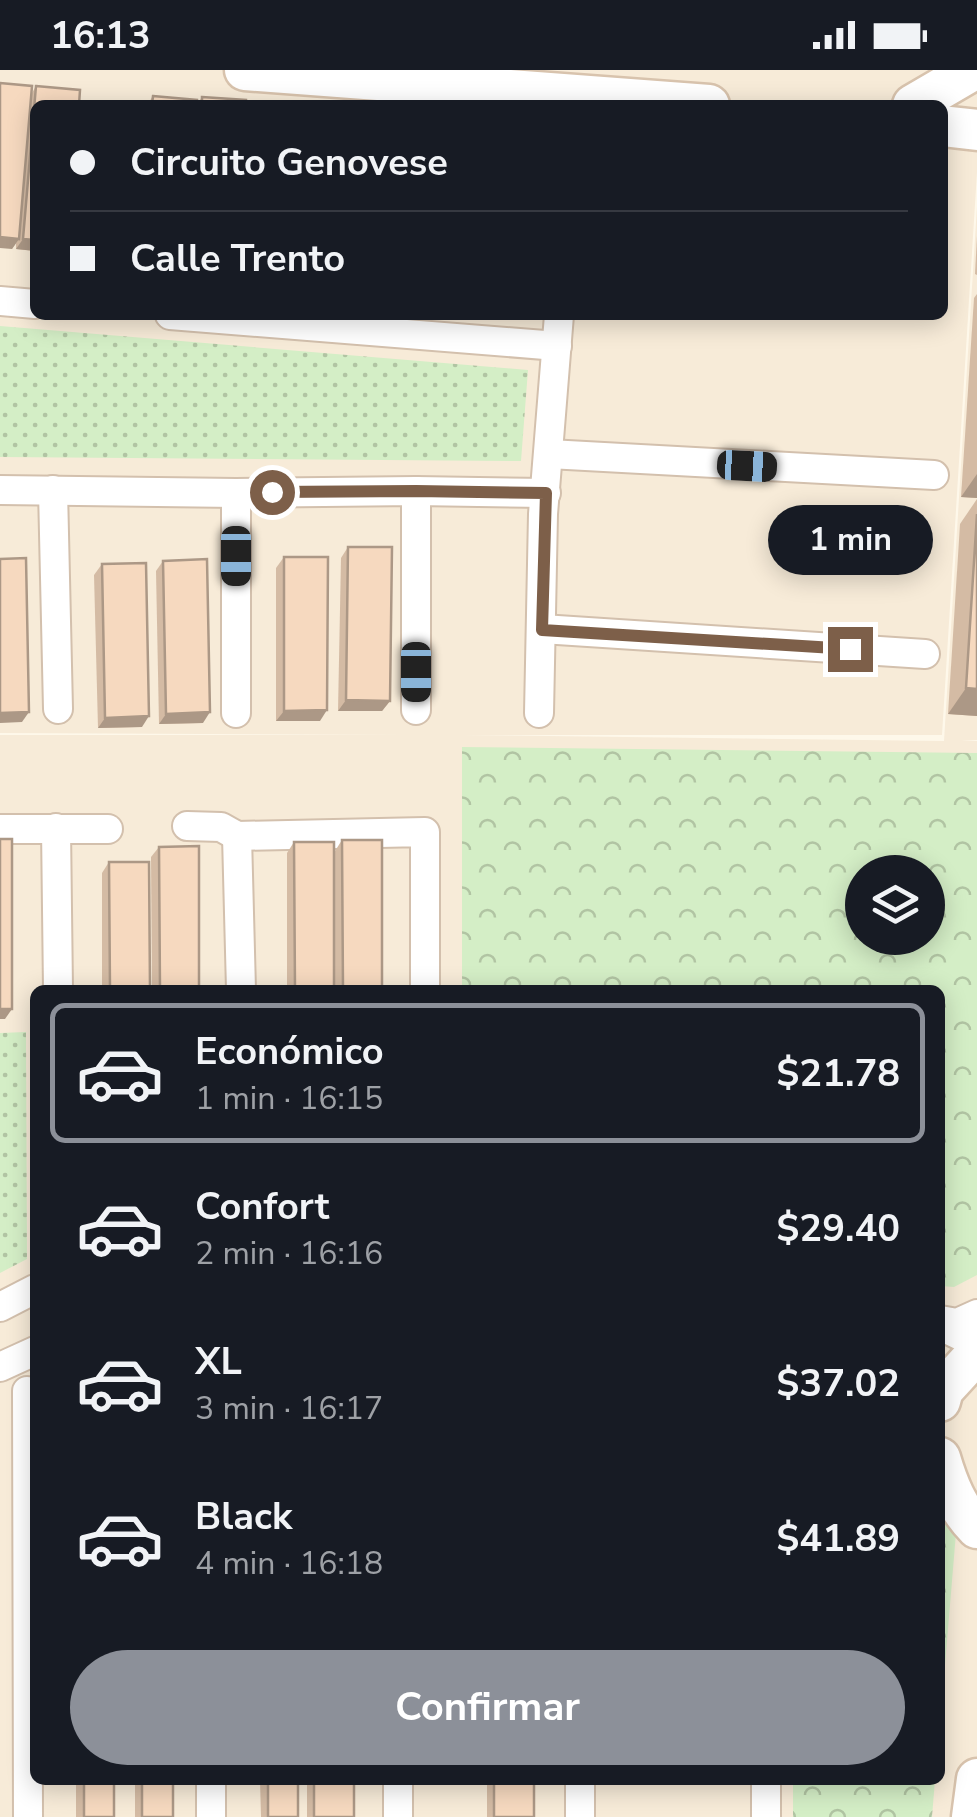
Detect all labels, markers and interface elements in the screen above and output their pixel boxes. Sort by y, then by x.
text: 16:13 [50,10,151,61]
text: Circuito Genovese [130,137,448,188]
text: Calle Trento [130,233,345,284]
car [716,449,778,483]
route start [250,470,295,515]
callout: 1 min [768,504,932,574]
text: 1 min [809,518,892,561]
car [221,526,251,586]
route end [828,627,873,672]
car [401,642,431,702]
map controls [845,855,945,955]
button: layers [845,855,945,955]
text: Económico [195,1026,384,1077]
icon: car [75,1028,165,1118]
text: $21.78 [777,1048,900,1099]
text: 1 min · 16:15 [195,1077,383,1120]
text: Confort [195,1181,329,1232]
icon: car [75,1183,165,1273]
text: $29.40 [777,1203,900,1254]
text: 2 min · 16:16 [195,1232,383,1275]
text: XL [195,1336,242,1387]
icon: car [75,1338,165,1428]
text: $37.02 [777,1358,900,1409]
text: 3 min · 16:17 [195,1387,383,1430]
text: Black [195,1491,292,1542]
icon: car [75,1493,165,1583]
text: $41.89 [777,1513,900,1564]
text: 4 min · 16:18 [195,1542,383,1585]
button: Confirmar [70,1650,905,1765]

